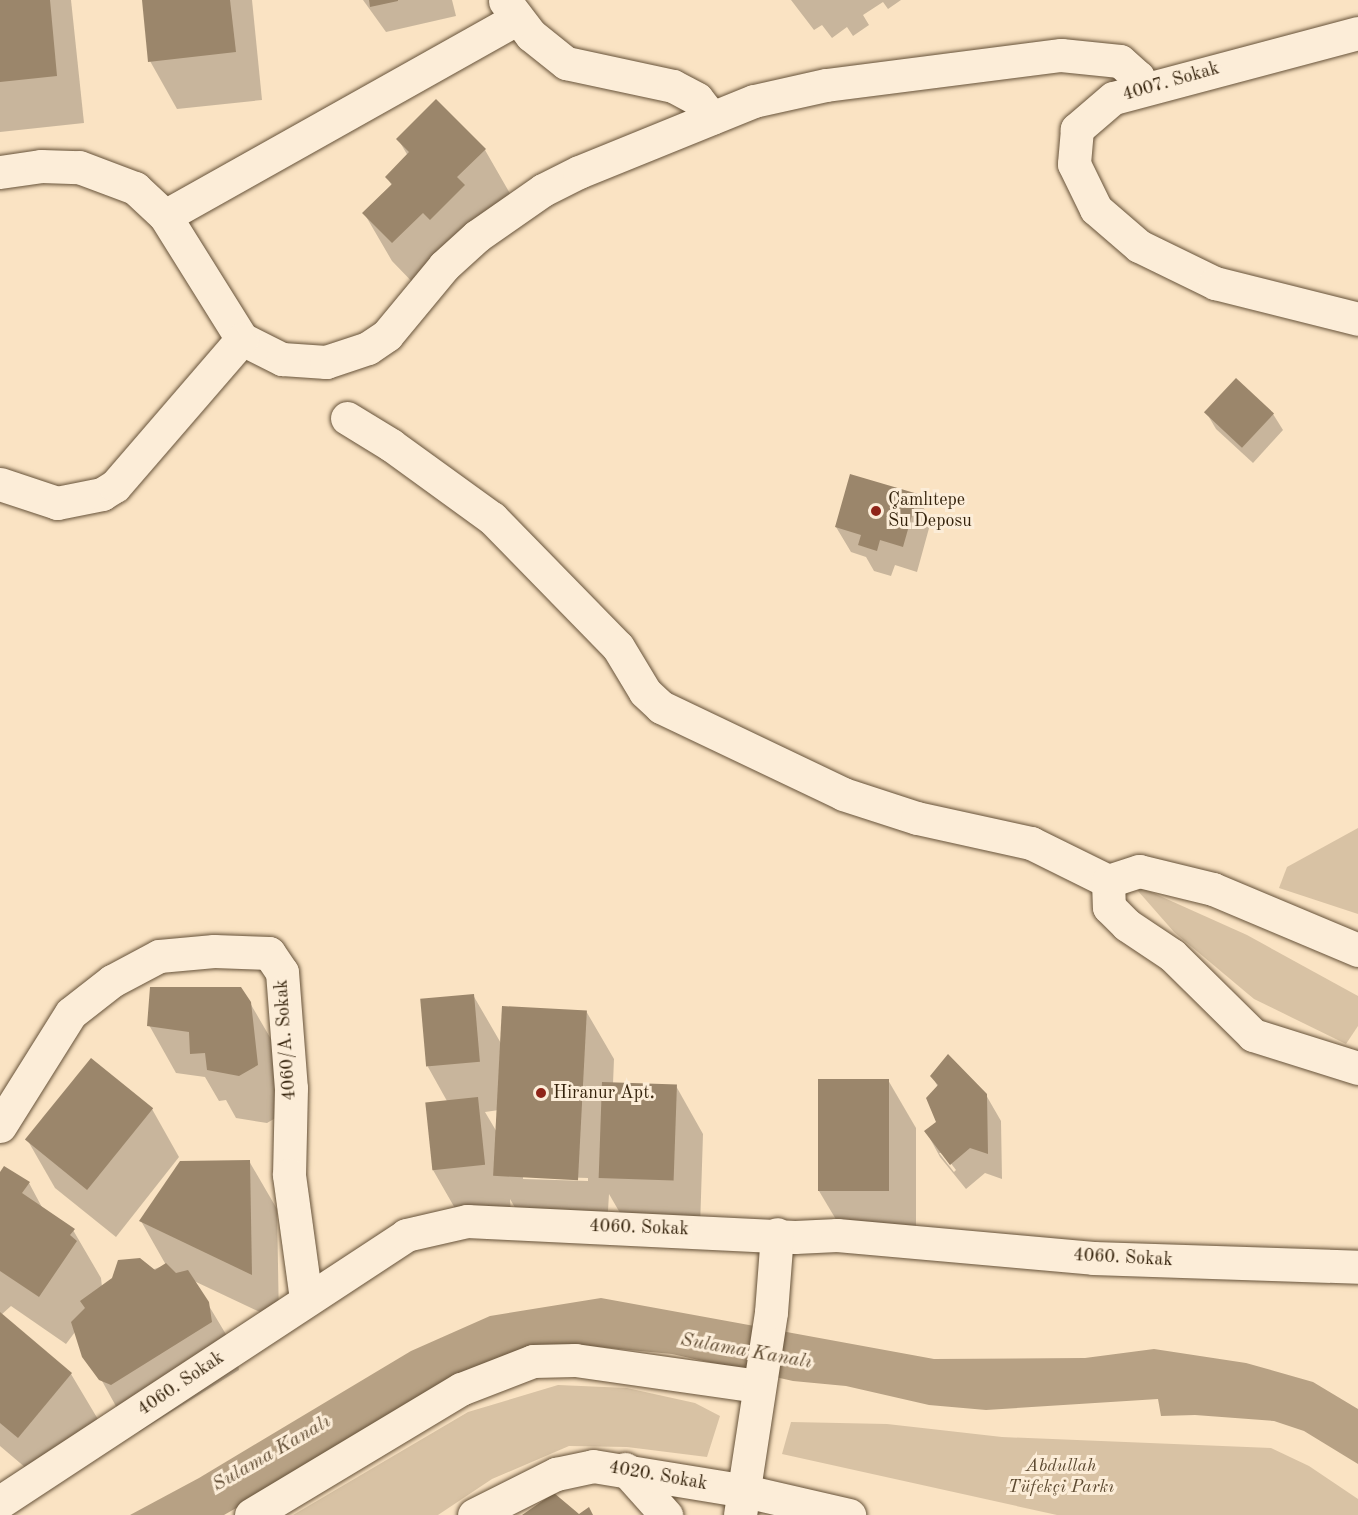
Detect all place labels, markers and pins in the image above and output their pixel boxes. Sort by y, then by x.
place label: Çamlıtepe Su Deposu [888,490,972,532]
marker: Çamlıtepe Su Deposu [869,504,883,518]
place label: Hiranur Apt. [553,1082,654,1104]
marker: Hiranur Apt. [534,1086,548,1100]

